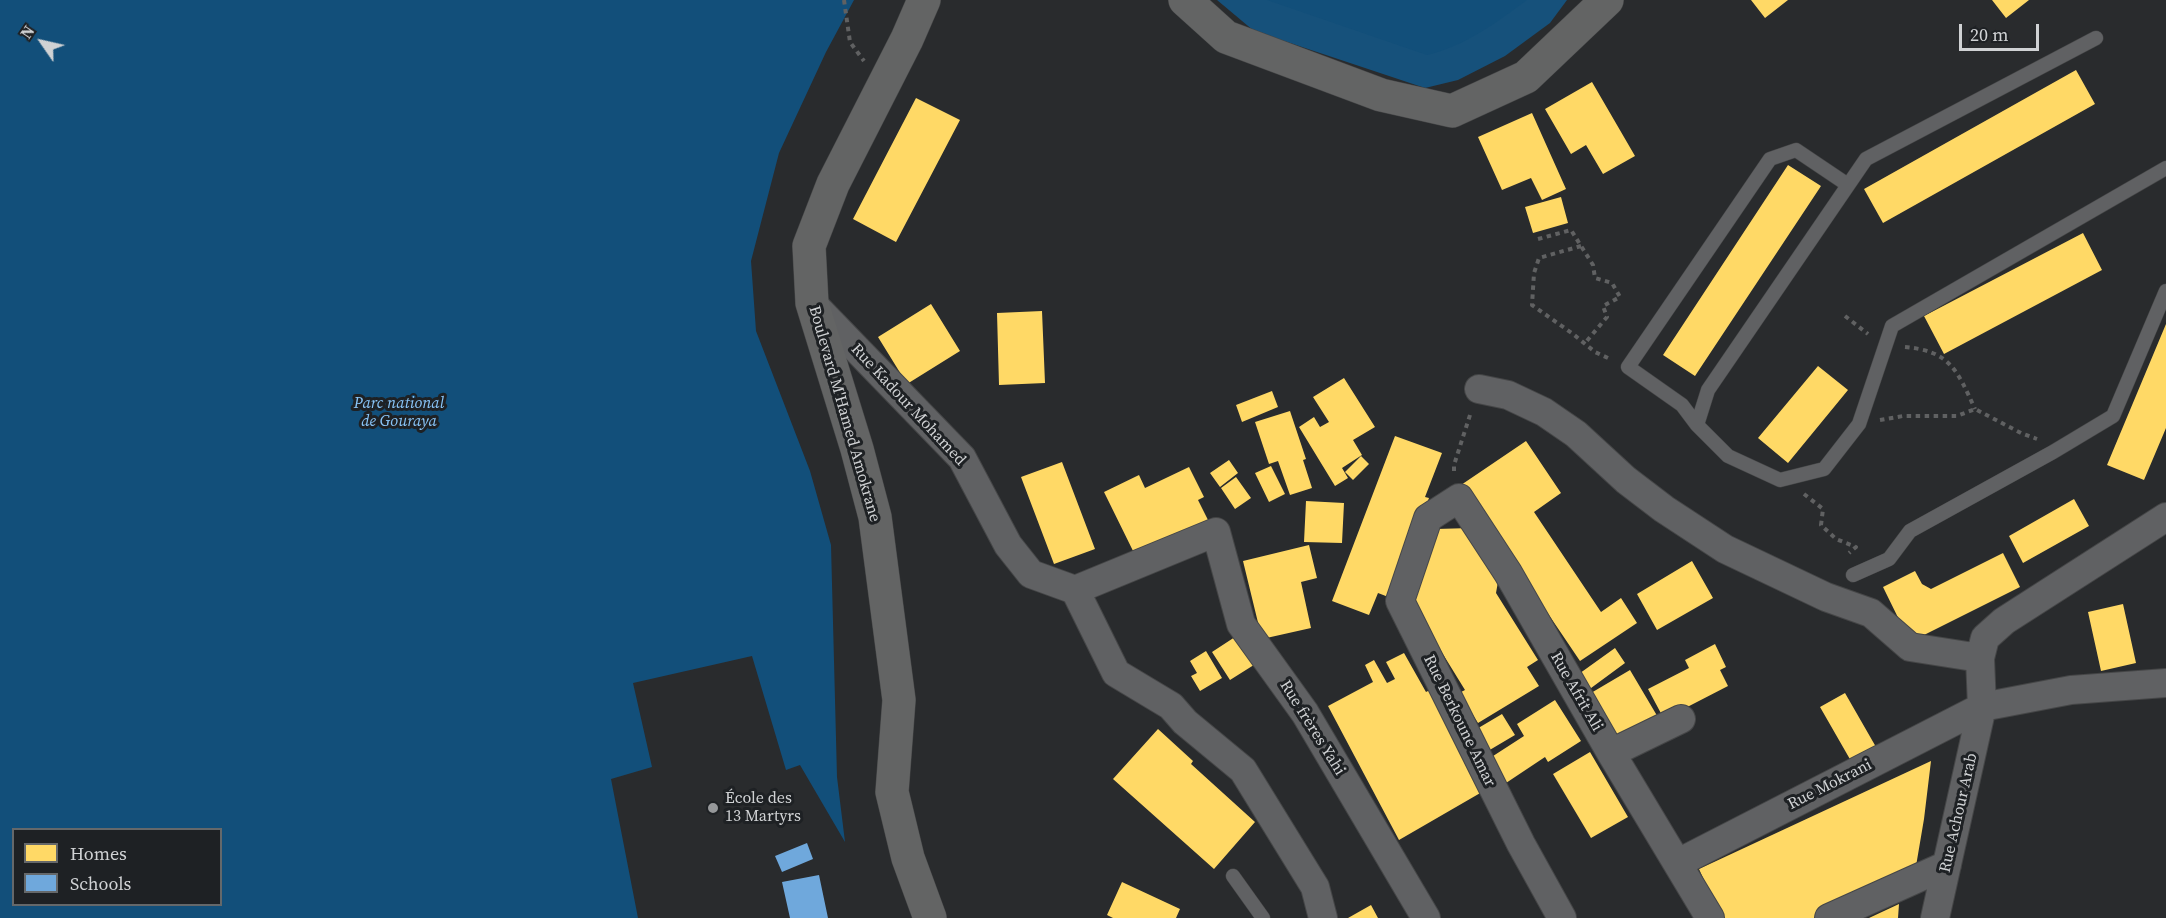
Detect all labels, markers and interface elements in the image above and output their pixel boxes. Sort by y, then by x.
north arrow [12,12,72,72]
scale bar [1962,12,2042,50]
text: N [15,21,39,43]
text: 20 m [1970,22,2008,47]
street label: Boulevard M'Hamed Amokrane [804,304,884,524]
street label: Rue Kadour Mohamed [847,340,969,470]
park label: Parc national de Gouraya [354,394,444,432]
street label: Rue Afrit Ali [1546,649,1606,735]
street label: Rue Berkoune Amar [1419,652,1499,790]
street label: Rue frères Yahi [1275,677,1349,779]
street label: Rue Achour Arab [1936,751,1982,875]
street label: Rue Mokrani [1785,756,1875,814]
place label: École des 13 Martyrs [725,789,801,827]
marker: École des 13 Martyrs [706,801,720,815]
legend [12,828,222,906]
text: Homes [70,841,127,866]
text: Schools [70,871,131,896]

